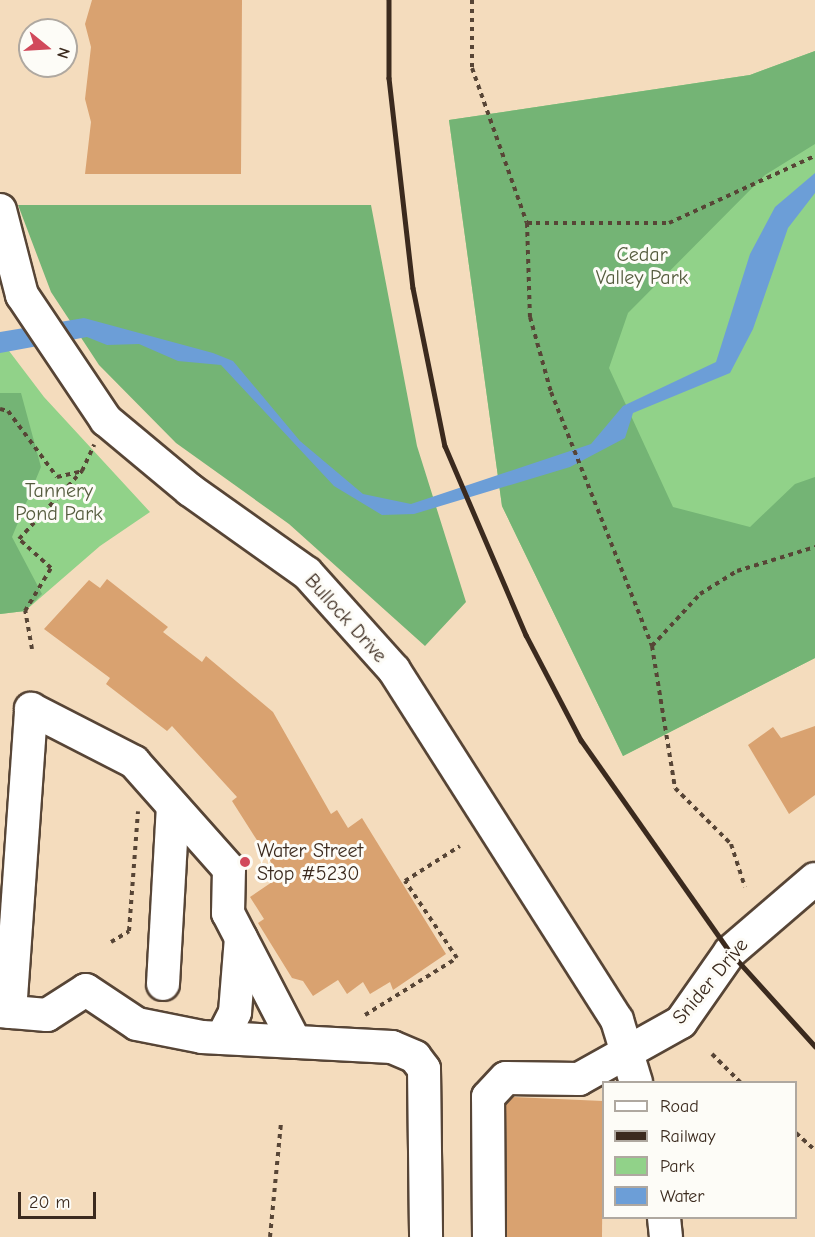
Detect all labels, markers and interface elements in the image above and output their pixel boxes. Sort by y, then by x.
north arrow [18,18,78,78]
text: N [53,45,73,61]
park label: Cedar Valley Park [596,242,688,289]
park label: Tannery Pond Park [15,478,103,525]
street label: Bullock Drive [300,569,392,667]
place label: Water Street Stop #5230 [257,838,363,885]
marker: Water Street Stop #5230 [238,855,252,869]
street label: Snider Drive [667,933,753,1029]
legend [602,1081,797,1219]
text: Road [660,1096,699,1117]
text: Railway [660,1126,716,1147]
text: Park [660,1156,694,1177]
scale bar [21,1180,99,1218]
text: Water [660,1186,704,1207]
text: 20 m [29,1192,70,1213]

